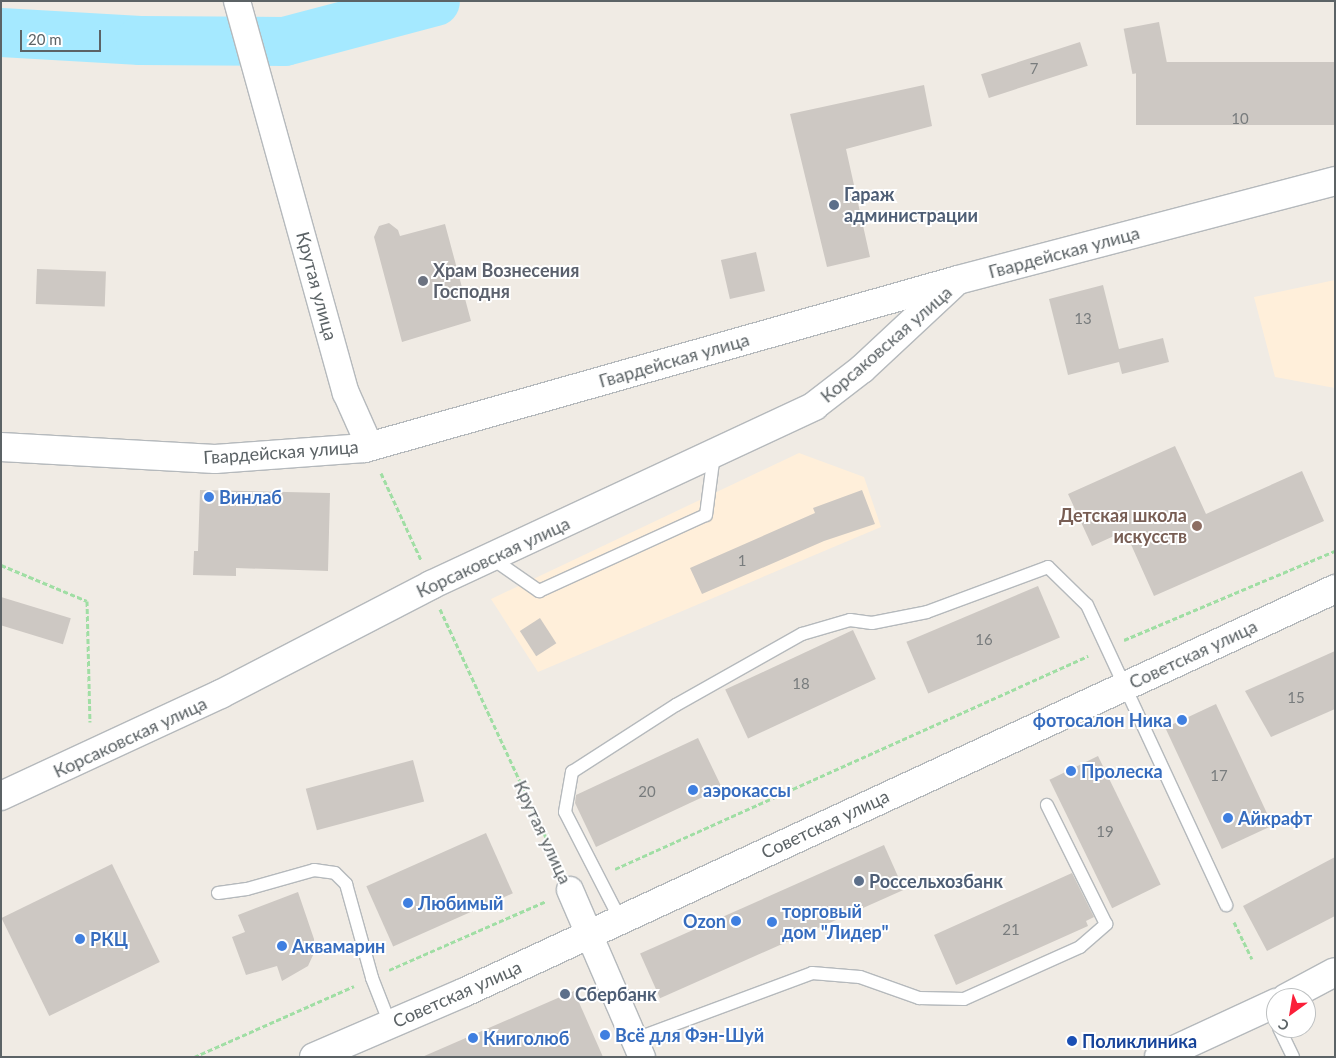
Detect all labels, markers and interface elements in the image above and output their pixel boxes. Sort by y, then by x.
scale bar [22,20,104,52]
text: 20 m [28,30,62,48]
house number: 7 [1030,60,1038,78]
house number: 10 [1231,110,1249,128]
place label: Гараж администрации [844,184,978,226]
marker: Гараж администрации [828,199,840,211]
street label: Гвардейская улица [986,221,1142,283]
street label: Крутая улица [292,229,342,343]
place label: Храм Вознесения Господня [433,260,579,302]
marker: Храм Вознесения Господня [417,275,429,287]
street label: Корсаковская улица [816,281,956,407]
house number: 13 [1074,310,1092,328]
street label: Гвардейская улица [596,328,752,392]
street label: Гвардейская улица [203,436,359,468]
place label: Винлаб [219,486,282,508]
marker: Винлаб [203,491,215,503]
place label: Детская школа искусств [1059,505,1187,548]
street label: Корсаковская улица [413,512,573,602]
marker: Детская школа искусств [1191,520,1203,532]
house number: 1 [738,552,746,570]
street label: Советская улица [1126,615,1260,693]
house number: 16 [975,631,993,649]
house number: 18 [792,675,810,693]
house number: 15 [1287,689,1305,707]
street label: Корсаковская улица [50,692,210,782]
place label: фотосалон Ника [1033,709,1172,731]
marker: фотосалон Ника [1176,714,1188,726]
place label: Пролеска [1081,760,1163,782]
marker: Пролеска [1065,765,1077,777]
house number: 17 [1210,767,1228,785]
street label: Крутая улица [510,777,576,887]
place label: аэрокассы [703,779,791,801]
house number: 20 [638,783,656,801]
marker: аэрокассы [687,784,699,796]
street label: Советская улица [758,785,892,863]
place label: Айкрафт [1238,807,1312,829]
marker: Айкрафт [1222,812,1234,824]
house number: 19 [1096,823,1114,841]
place label: Россельхозбанк [869,870,1003,892]
marker: Россельхозбанк [853,875,865,887]
place label: Любимый [418,892,504,914]
marker: Любимый [402,897,414,909]
place label: торговый дом "Лидер" [782,901,889,944]
place label: Ozon [683,910,726,932]
marker: Ozon [730,915,742,927]
marker: торговый дом "Лидер" [766,916,778,928]
house number: 21 [1002,921,1020,939]
place label: РКЦ [90,928,128,950]
marker: РКЦ [74,933,86,945]
place label: Аквамарин [292,935,385,957]
marker: Аквамарин [276,940,288,952]
street label: Советская улица [389,956,525,1032]
place label: Сбербанк [575,983,657,1005]
marker: Сбербанк [559,988,571,1000]
north arrow [1266,988,1316,1038]
text: С [1275,1016,1292,1035]
place label: Всё для Фэн-Шуй [615,1024,764,1046]
place label: Книголюб [483,1027,569,1049]
marker: Всё для Фэн-Шуй [599,1029,611,1041]
place label: Поликлиника [1082,1030,1197,1052]
marker: Книголюб [467,1032,479,1044]
marker: Поликлиника [1066,1035,1078,1047]

